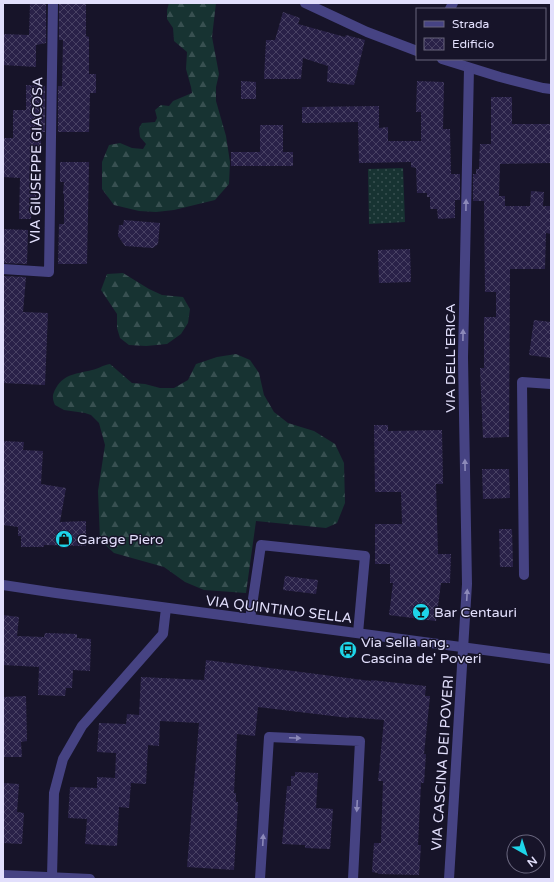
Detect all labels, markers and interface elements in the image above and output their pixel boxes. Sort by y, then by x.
legend [416,8,546,60]
text: Strada [452,17,489,31]
text: Edificio [452,37,494,51]
street label: VIA GIUSEPPE GIACOSA [27,77,46,243]
one-way arrow [463,198,469,211]
street label: VIA DELL'ERICA [442,303,459,413]
one-way arrow [460,329,467,341]
one-way arrow [462,458,468,471]
shop icon: Garage Piero [54,529,74,549]
place label: Garage Piero [77,531,163,548]
one-way arrow [463,589,470,601]
street label: VIA QUINTINO SELLA [205,592,353,627]
bar icon: Bar Centauri [411,602,431,622]
place label: Bar Centauri [434,604,517,621]
place label: Via Sella ang. Cascina de' Poveri [361,634,482,667]
bus stop icon: Via Sella ang. Cascina de' Poveri [338,640,358,660]
street label: VIA CASCINA DEI POVERI [428,675,457,851]
one-way arrow [289,735,302,741]
one-way arrow [354,800,360,813]
one-way arrow [259,834,266,846]
north arrow [506,834,546,874]
text: N [524,854,540,869]

